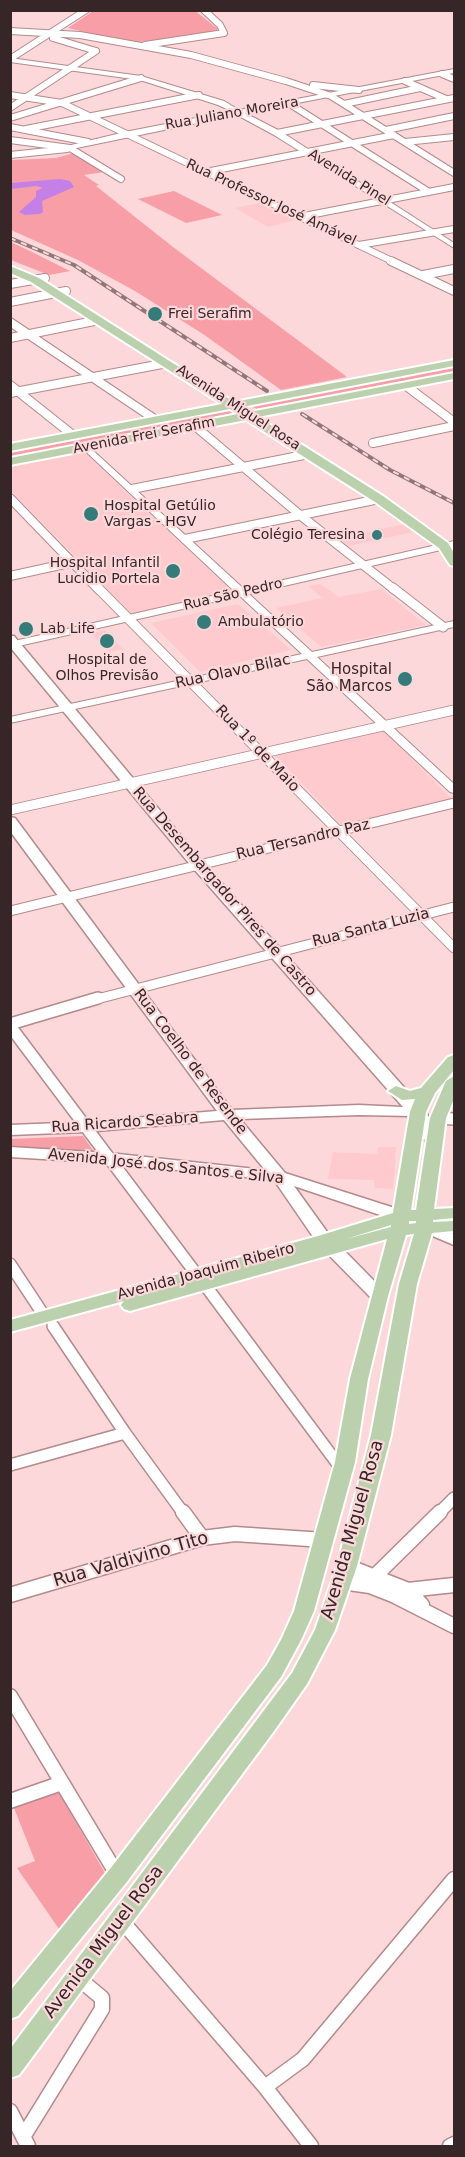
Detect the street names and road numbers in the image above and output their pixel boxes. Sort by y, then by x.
street label: Rua Juliano Moreira [164,94,300,134]
street label: Avenida Pinel [305,146,393,210]
street label: Rua Professor José Amável [183,156,359,250]
street label: Avenida Miguel Rosa [173,362,303,454]
street label: Avenida Frei Serafim [72,414,216,458]
street label: Rua São Pedro [182,575,284,615]
street label: Rua Olavo Bilac [174,651,292,693]
street label: Rua 1º de Maio [211,702,303,796]
street label: Rua Desembargador Pires de Castro [128,784,320,1000]
street label: Rua Tersandro Paz [234,816,372,864]
street label: Rua Santa Luzia [311,905,431,951]
street label: Rua Coelho de Resende [129,986,251,1138]
street label: Rua Ricardo Seabra [51,1109,199,1137]
street label: Avenida José dos Santos e Silva [47,1146,285,1188]
street label: Avenida Joaquim Ribeiro [116,1240,296,1304]
street label: Avenida Miguel Rosa [317,1438,389,1622]
street label: Rua Valdivino Tito [51,1527,211,1593]
street label: Avenida Miguel Rosa [39,1861,169,2023]

